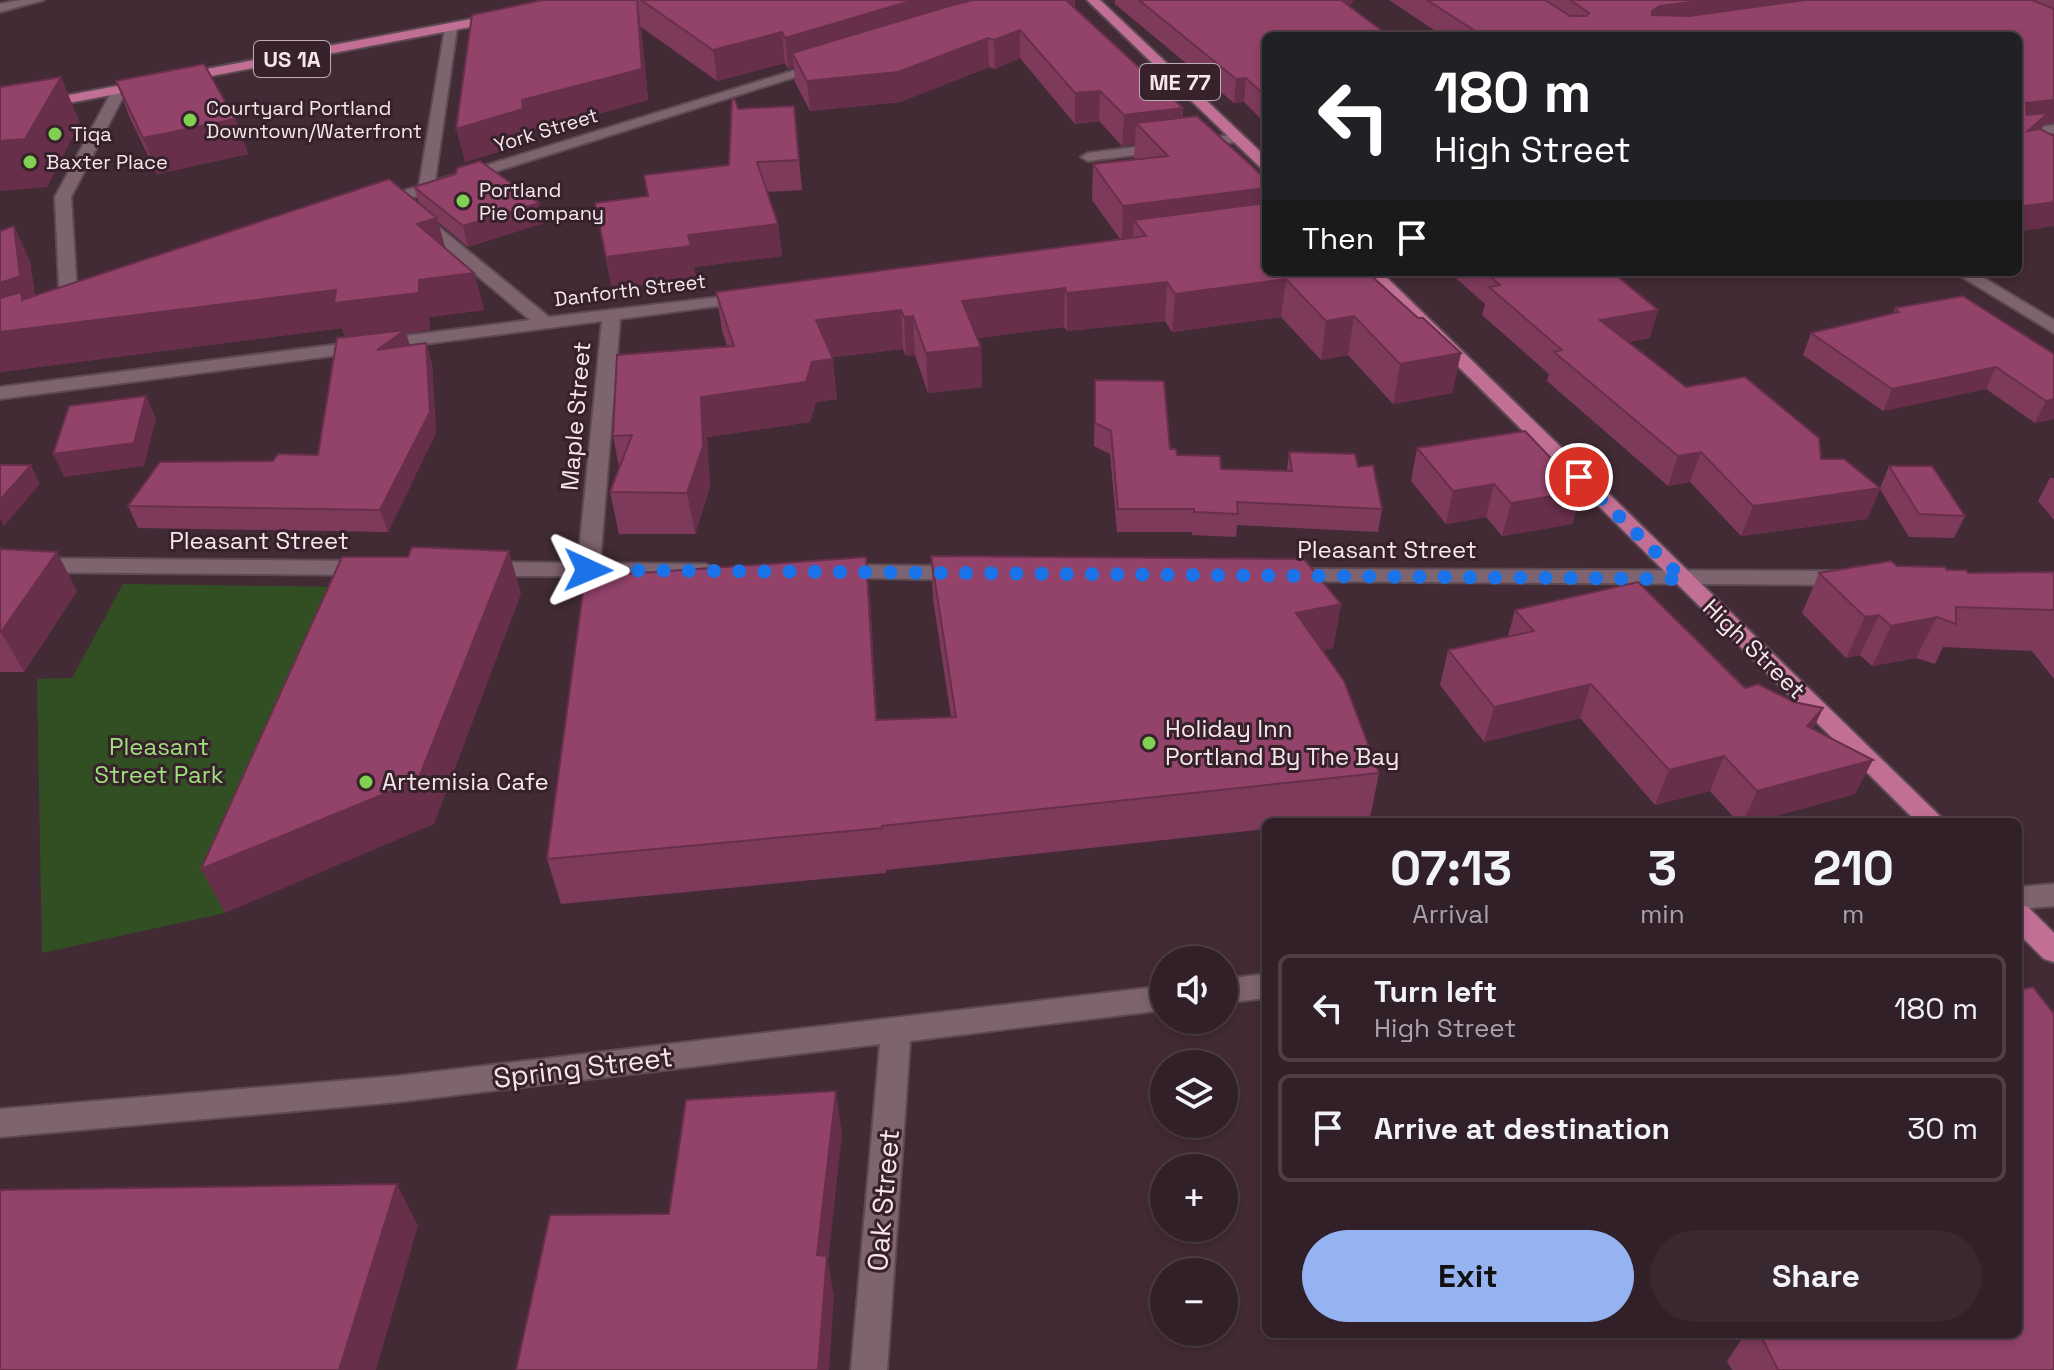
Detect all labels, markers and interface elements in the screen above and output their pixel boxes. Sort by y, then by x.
road number: US 1A [254,41,330,77]
text: 180 m [1434,57,1591,128]
road number: ME 77 [1140,64,1220,100]
icon: left [1302,64,1406,168]
place label: Courtyard Portland Downtown/Waterfront [206,95,422,144]
street label: York Street [491,102,601,158]
marker: Courtyard Portland Downtown/Waterfront [181,111,199,129]
place label: Tiqa [71,121,112,147]
marker: Tiqa [46,125,64,143]
text: High Street [1434,127,1631,173]
place label: Baxter Place [46,149,168,175]
marker: Baxter Place [21,153,39,171]
place label: Portland Pie Company [479,177,604,226]
marker: Portland Pie Company [454,192,472,210]
icon: arrive [1390,216,1434,260]
text: Then [1302,219,1374,258]
street label: Danforth Street [553,268,707,312]
street label: Maple Street [554,340,597,492]
pin [1545,443,1613,511]
icon: arrive [1557,455,1601,499]
street label: Pleasant Street [169,525,349,556]
position arrow [546,528,630,612]
street label: Pleasant Street [1297,534,1477,565]
street label: High Street [1696,592,1812,705]
place label: Holiday Inn Portland By The Bay [1165,713,1399,772]
park label: Pleasant Street Park [94,731,224,790]
marker: Holiday Inn Portland By The Bay [1140,734,1158,752]
place label: Artemisia Cafe [382,766,549,797]
marker: Artemisia Cafe [357,773,375,791]
text: 07:13 [1390,838,1512,899]
text: 3 [1648,838,1677,899]
text: 210 [1813,838,1894,899]
text: Arrival [1412,897,1490,931]
text: min [1640,897,1685,931]
text: m [1842,897,1864,931]
map controls [1150,946,1238,1346]
button: sound [1150,946,1238,1034]
text: Turn left [1374,972,1497,1011]
icon: left [1306,986,1350,1030]
text: 180 m [1894,989,1978,1028]
text: High Street [1374,1011,1516,1045]
street label: Spring Street [491,1038,675,1096]
button: layers [1150,1050,1238,1138]
icon: arrive [1306,1106,1350,1150]
text: Arrive at destination [1374,1109,1670,1148]
text: 30 m [1907,1109,1978,1148]
street label: Oak Street [859,1127,907,1273]
button: + [1150,1154,1238,1242]
button: Exit [1302,1230,1634,1322]
button: Share [1650,1230,1982,1322]
button: − [1150,1258,1238,1346]

